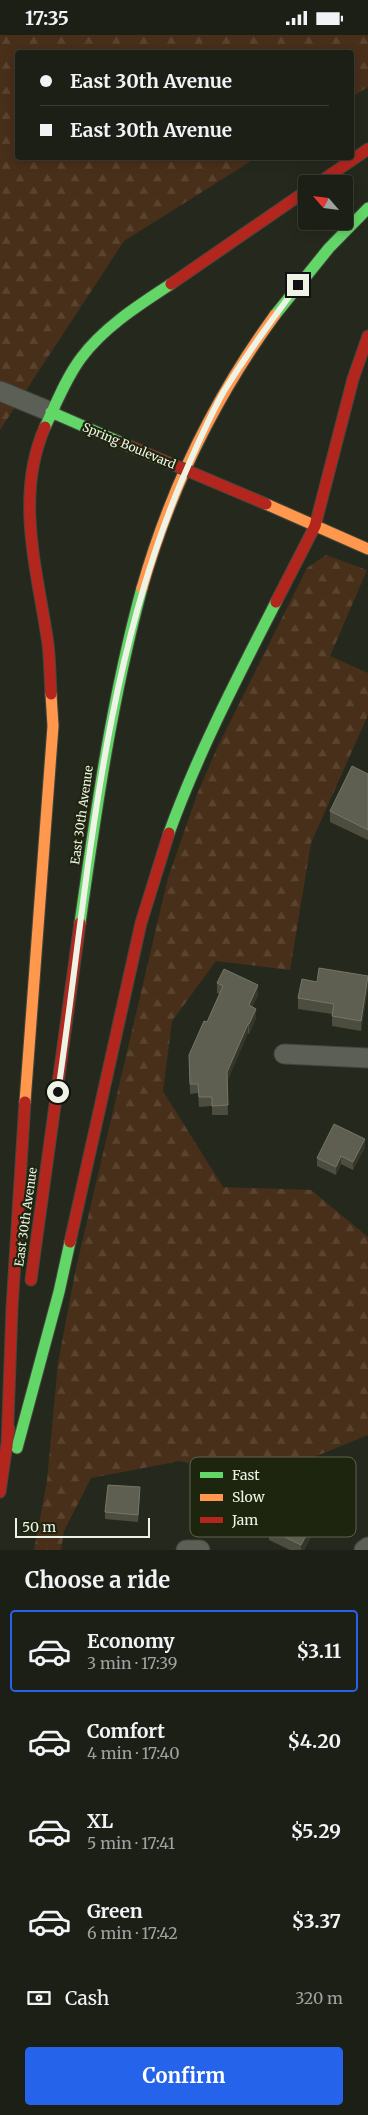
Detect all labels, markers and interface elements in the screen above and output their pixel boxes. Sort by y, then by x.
text: 17:35 [25,6,69,30]
text: East 30th Avenue [70,69,232,93]
text: East 30th Avenue [70,118,232,142]
north arrow [298,175,352,230]
map controls [298,175,353,230]
route end [287,274,309,296]
street label: Spring Boulevard [80,419,178,472]
street label: East 30th Avenue [67,764,96,865]
route start [47,1081,69,1103]
street label: East 30th Avenue [11,1166,40,1267]
legend [190,1457,356,1537]
text: Fast [232,1466,260,1484]
text: Slow [232,1488,265,1506]
text: Jam [231,1511,258,1529]
scale bar [15,1515,150,1538]
text: 50 m [22,1518,56,1536]
text: Choose a ride [25,1566,170,1594]
icon: car [27,1629,72,1674]
text: Economy [87,1629,175,1653]
text: $3.11 [296,1639,341,1663]
text: 3 min · 17:39 [87,1653,177,1673]
icon: car [27,1719,72,1764]
text: Comfort [87,1719,165,1743]
text: $4.20 [287,1729,341,1753]
text: 4 min · 17:40 [87,1743,179,1763]
icon: car [27,1809,72,1854]
text: XL [87,1809,113,1833]
text: $5.29 [291,1819,341,1843]
text: 5 min · 17:41 [87,1833,175,1853]
icon: car [27,1899,72,1944]
text: Green [87,1899,143,1923]
text: $3.37 [292,1909,341,1933]
text: 6 min · 17:42 [87,1923,178,1943]
icon: cash [25,1984,53,2012]
text: Cash [65,1986,109,2010]
text: 320 m [295,1988,343,2008]
button: Confirm [25,2047,343,2105]

